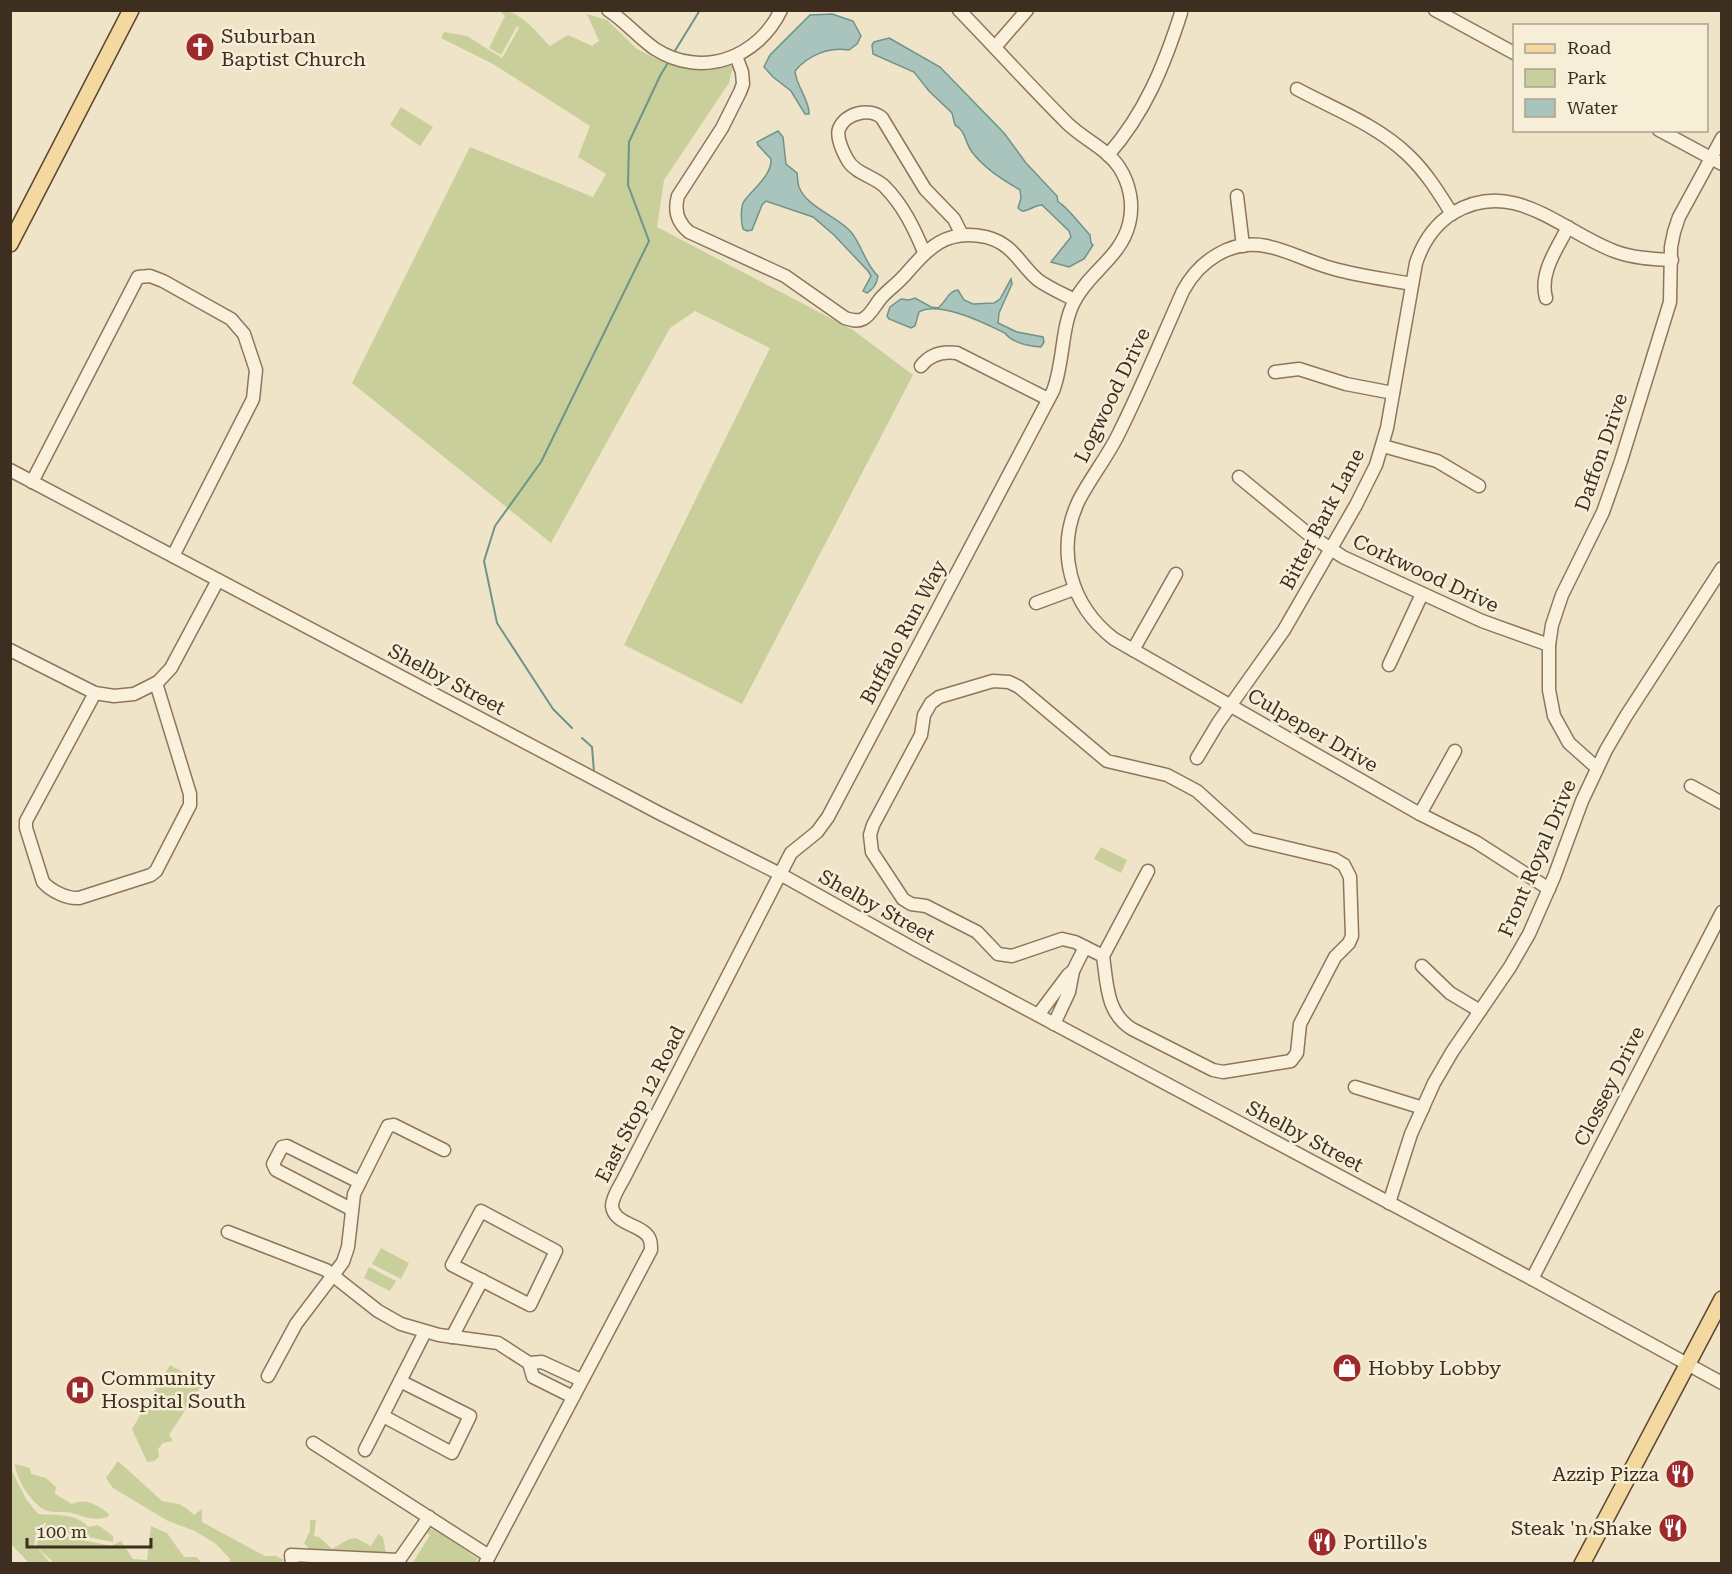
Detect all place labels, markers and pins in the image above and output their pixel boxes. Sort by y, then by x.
place label: Suburban Baptist Church [221,24,366,71]
church icon: Suburban Baptist Church [184,31,216,63]
shop icon: Hobby Lobby [1331,1352,1363,1384]
place label: Hobby Lobby [1368,1356,1501,1380]
place label: Community Hospital South [101,1366,246,1413]
hospital icon: Community Hospital South [64,1374,96,1406]
restaurant icon: Azzip Pizza [1664,1458,1696,1490]
place label: Azzip Pizza [1552,1462,1659,1486]
restaurant icon: Steak 'n Shake [1657,1512,1689,1544]
place label: Steak 'n Shake [1511,1516,1652,1540]
restaurant icon: Portillo's [1306,1526,1338,1558]
place label: Portillo's [1343,1530,1427,1554]

